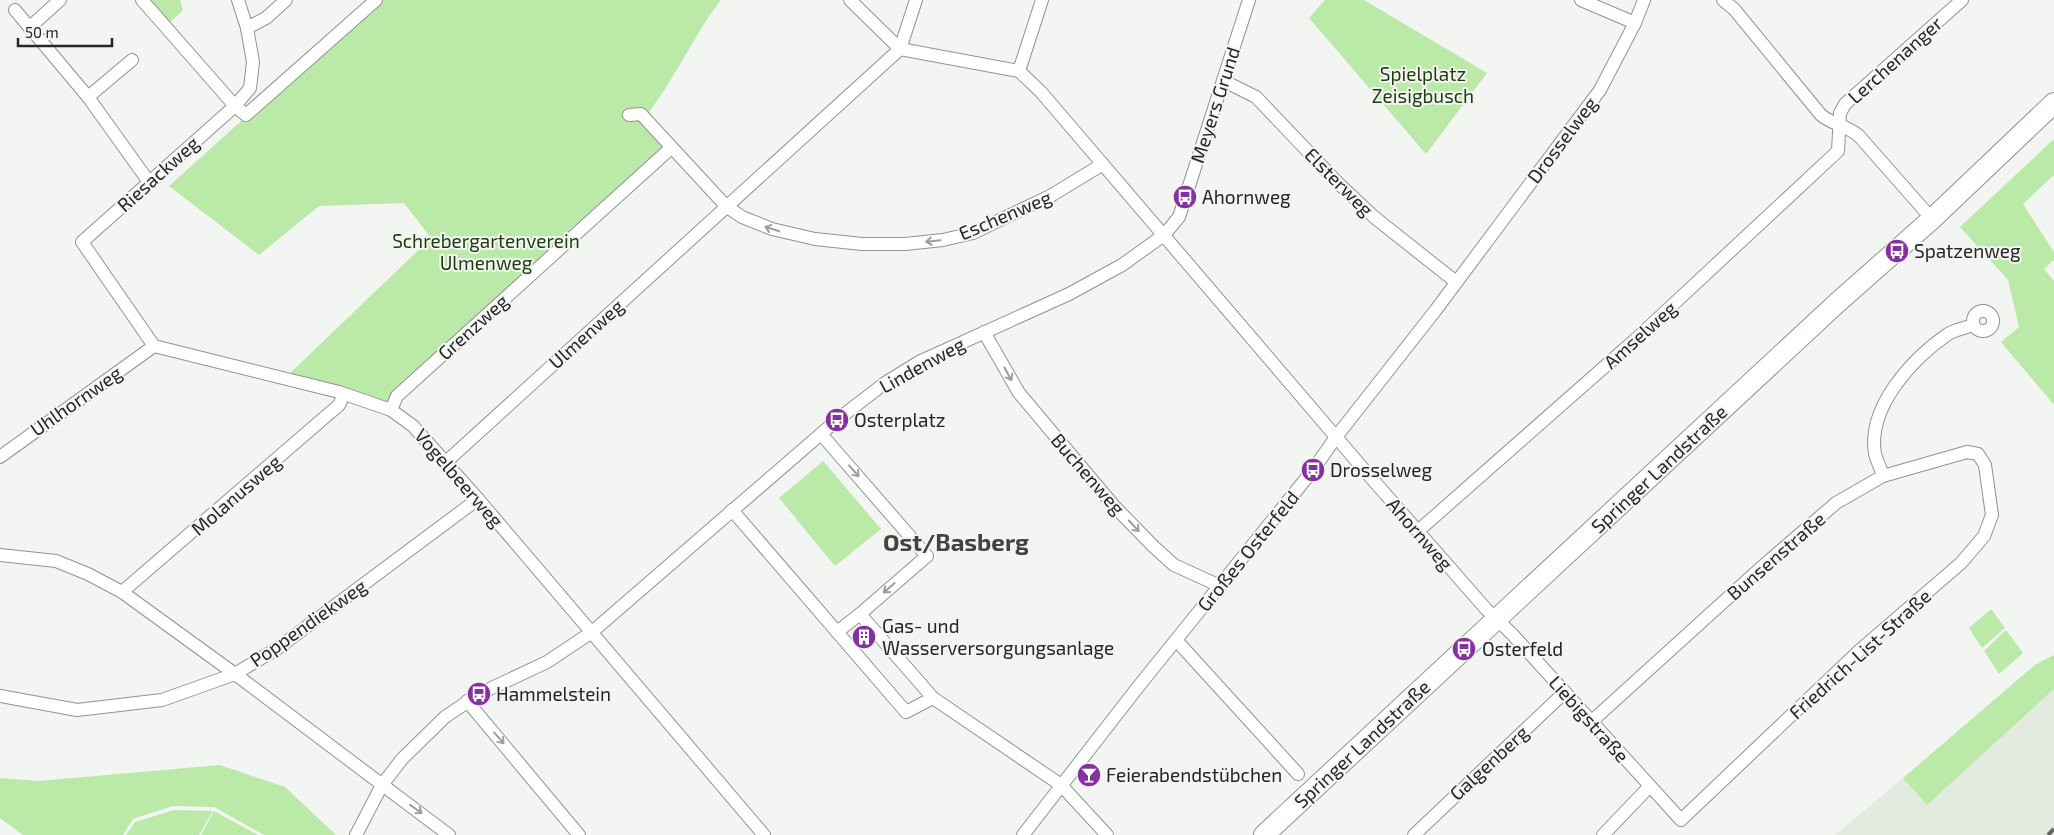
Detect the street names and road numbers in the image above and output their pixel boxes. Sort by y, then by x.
street label: Lerchenanger [1843,11,1947,108]
street label: Meyers Grund [1185,44,1244,166]
street label: Drosselweg [1522,92,1602,187]
street label: Riesackweg [112,131,204,216]
street label: Elsterweg [1300,143,1379,221]
street label: Eschenweg [955,185,1055,244]
street label: Grenzweg [433,289,513,364]
street label: Ulmenweg [544,294,628,373]
street label: Amselweg [1598,296,1681,373]
street label: Lindenweg [875,332,969,397]
street label: Uhlhornweg [26,360,126,440]
street label: Springer Landstraße [1586,400,1731,538]
street label: Vogelbeerweg [410,424,509,532]
street label: Buchenweg [1047,428,1130,519]
street label: Molanusweg [186,449,286,540]
street label: Großes Osterfeld [1192,486,1303,616]
street label: Ahornweg [1383,493,1458,575]
street label: Bunsenstraße [1722,507,1829,604]
street label: Poppendiekweg [245,574,371,671]
street label: Friedrich-List-Straße [1784,584,1935,723]
street label: Liebigstraße [1544,671,1634,767]
street label: Springer Landstraße [1289,675,1434,813]
street label: Galgenberg [1445,720,1533,805]

